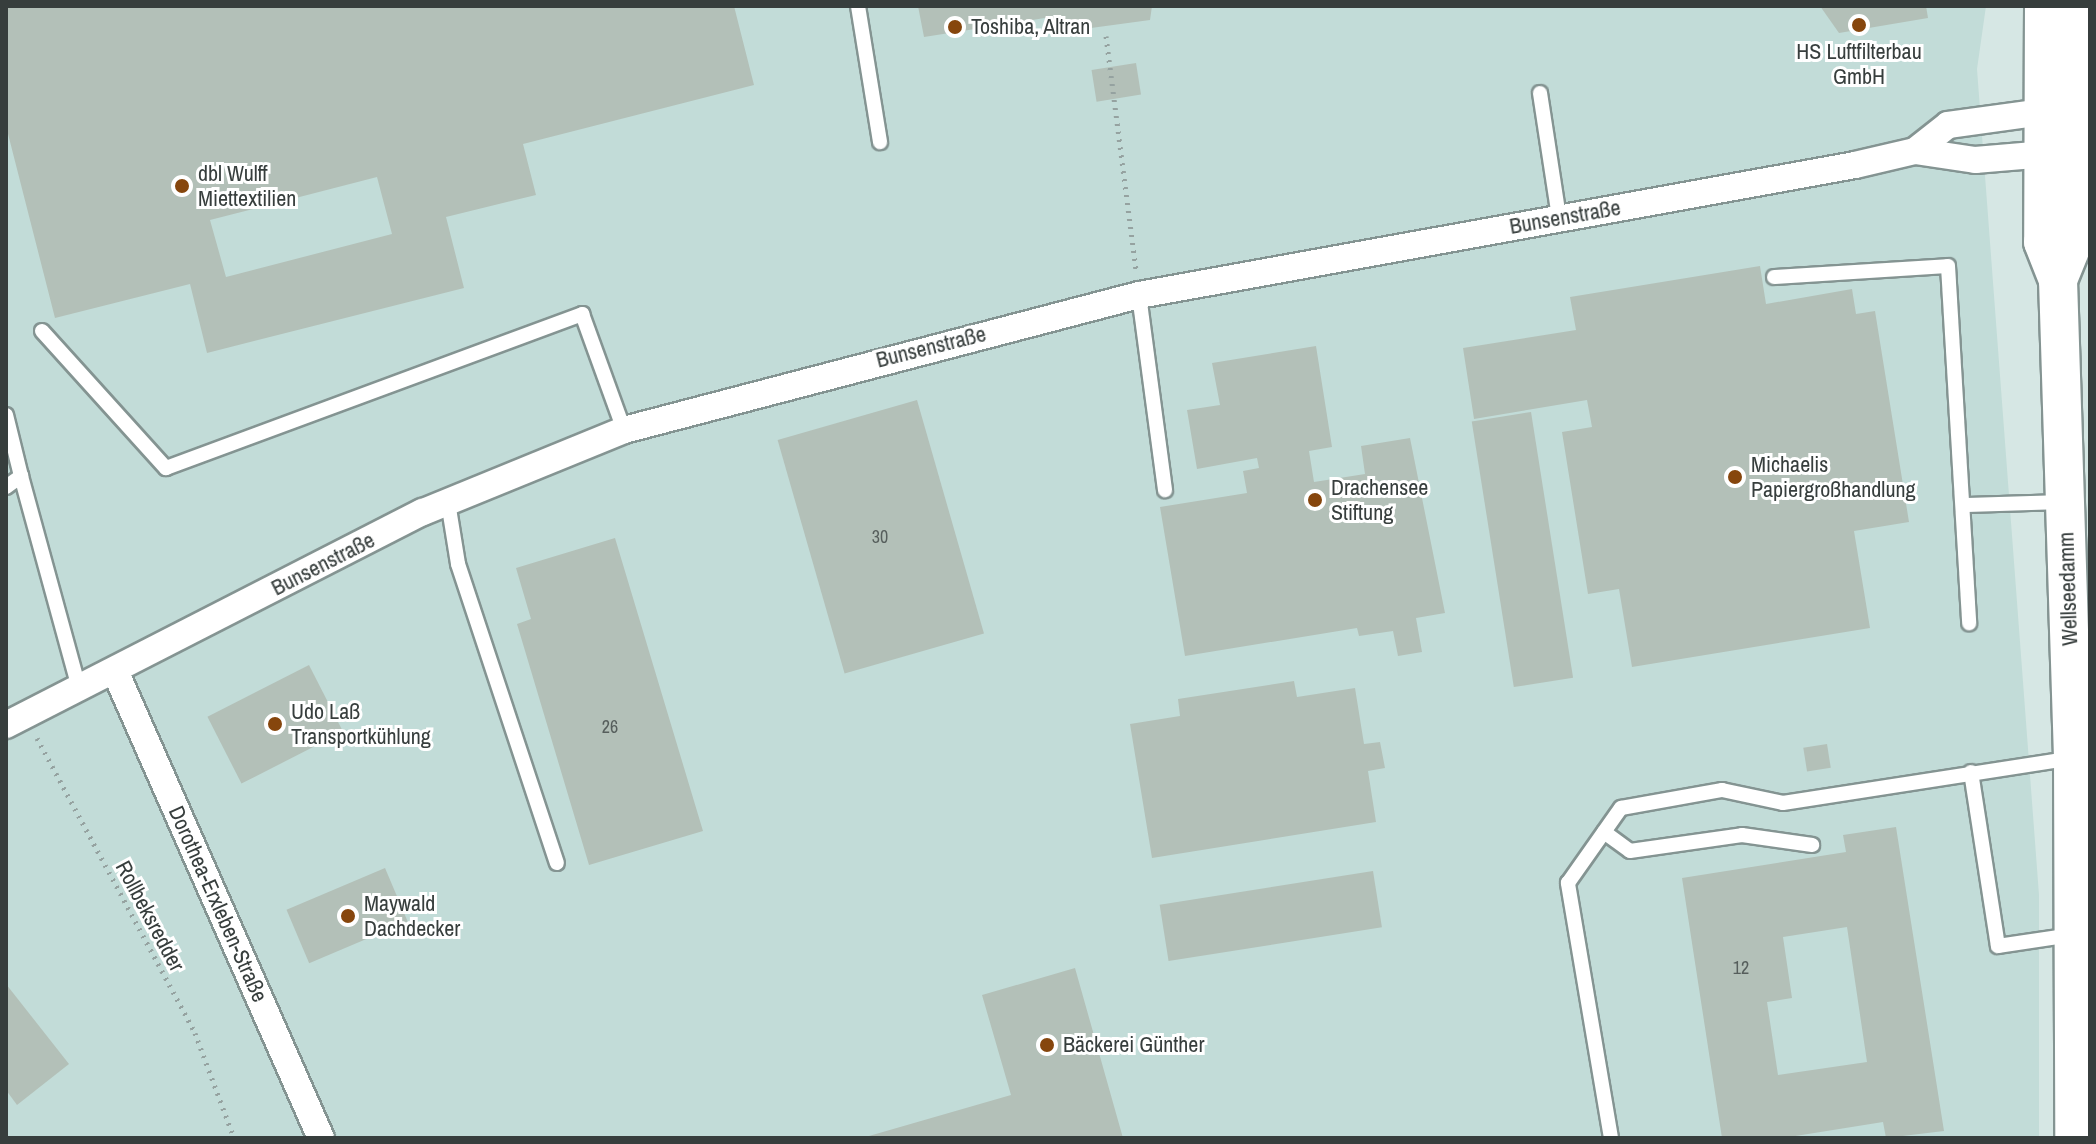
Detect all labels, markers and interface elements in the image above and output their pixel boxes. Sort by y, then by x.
place label: Toshiba, Altran [971,14,1091,40]
marker: HS Luftfilterbau GmbH [1850,16,1868,34]
marker: Toshiba, Altran [946,18,964,36]
place label: HS Luftfilterbau GmbH [1796,38,1922,90]
place label: dbl Wulff Miettextilien [198,160,296,212]
marker: dbl Wulff Miettextilien [173,177,191,195]
street label: Bunsenstraße [1507,194,1623,240]
street label: Bunsenstraße [873,321,989,373]
place label: Michaelis Papiergroßhandlung [1751,451,1915,502]
marker: Michaelis Papiergroßhandlung [1726,468,1744,486]
place label: Drachensee Stiftung [1331,474,1428,526]
marker: Drachensee Stiftung [1306,491,1324,509]
house number: 30 [872,526,888,548]
street label: Bunsenstraße [267,527,379,601]
street label: Wellseedamm [2053,532,2083,646]
place label: Udo Laß Transportkühlung [291,698,431,750]
marker: Udo Laß Transportkühlung [266,715,284,733]
house number: 26 [602,716,618,738]
street label: Dorothea-Erxleben-Straße [163,802,273,1006]
street label: Rollbeksredder [110,856,190,976]
place label: Maywald Dachdecker [364,890,460,942]
marker: Maywald Dachdecker [339,907,357,925]
house number: 12 [1733,957,1749,979]
place label: Bäckerei Günther [1063,1032,1204,1058]
marker: Bäckerei Günther [1038,1036,1056,1054]

